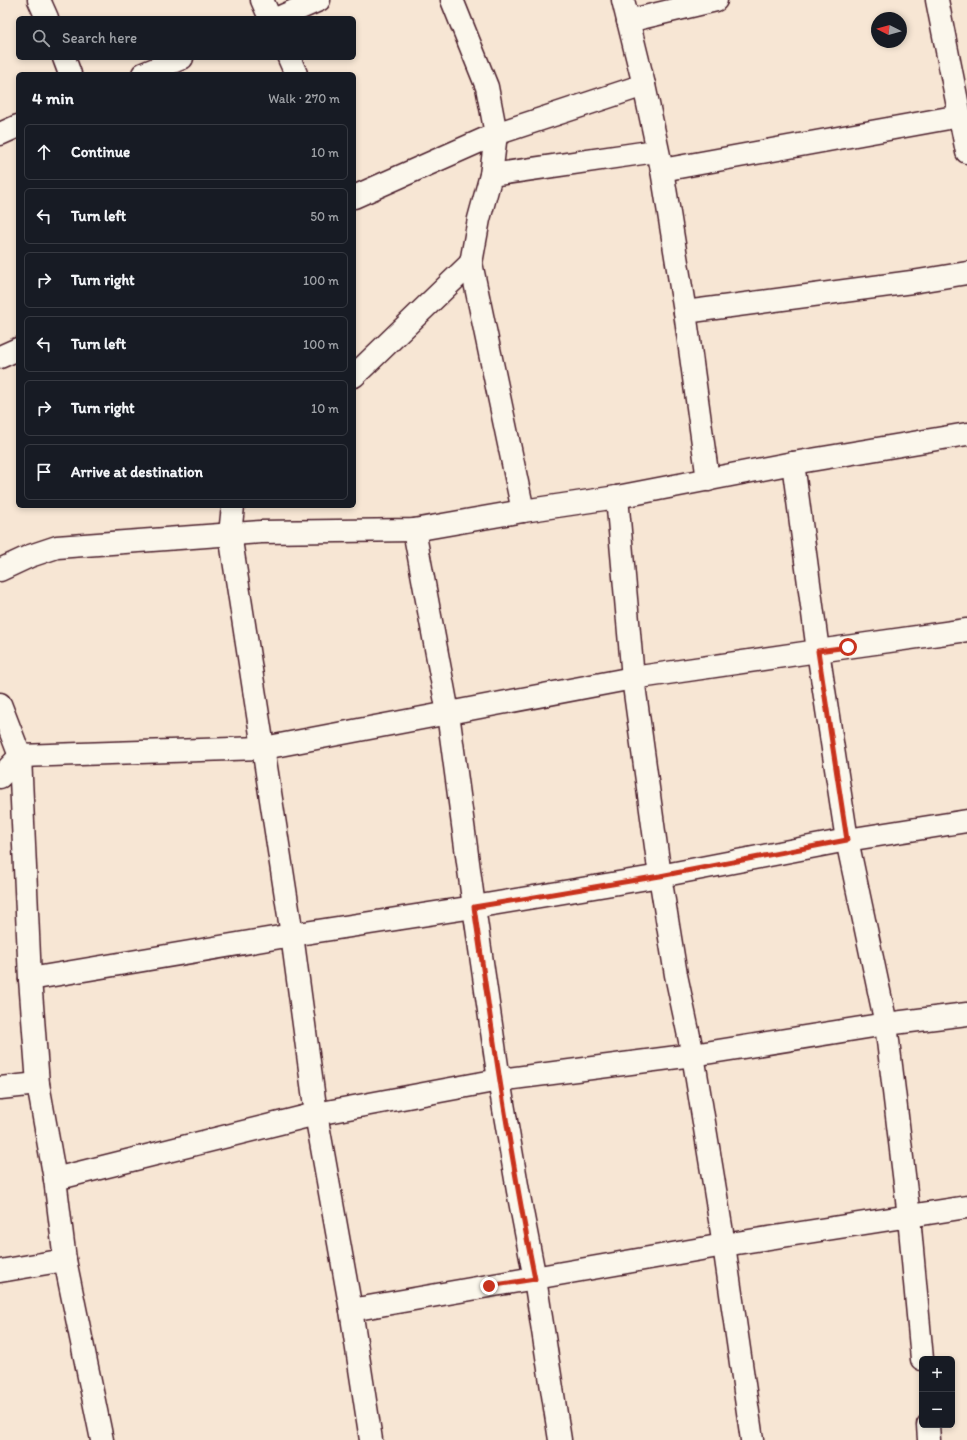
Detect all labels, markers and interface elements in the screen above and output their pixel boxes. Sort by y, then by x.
north arrow [871,12,907,48]
search box [16,16,356,60]
icon: search [30,27,52,49]
text: Search here [62,29,137,47]
text: 4 min [32,88,74,108]
text: Walk · 270 m [268,91,340,106]
icon: ahead [33,141,55,163]
text: Continue [71,143,130,161]
text: 10 m [311,145,339,160]
icon: left [33,205,55,227]
text: Turn left [71,207,126,225]
text: 50 m [310,209,339,224]
icon: right [33,269,55,291]
text: Turn right [71,271,135,289]
text: 100 m [303,273,339,288]
icon: left [33,333,55,355]
text: Turn left [71,335,126,353]
text: 100 m [303,337,339,352]
icon: right [33,397,55,419]
text: Turn right [71,399,135,417]
text: 10 m [311,401,339,416]
icon: arrive [33,461,55,483]
text: Arrive at destination [71,463,203,481]
route start [839,638,857,656]
route end [480,1277,498,1295]
map controls [919,1356,955,1428]
button: + [919,1356,955,1392]
button: − [919,1392,955,1428]

